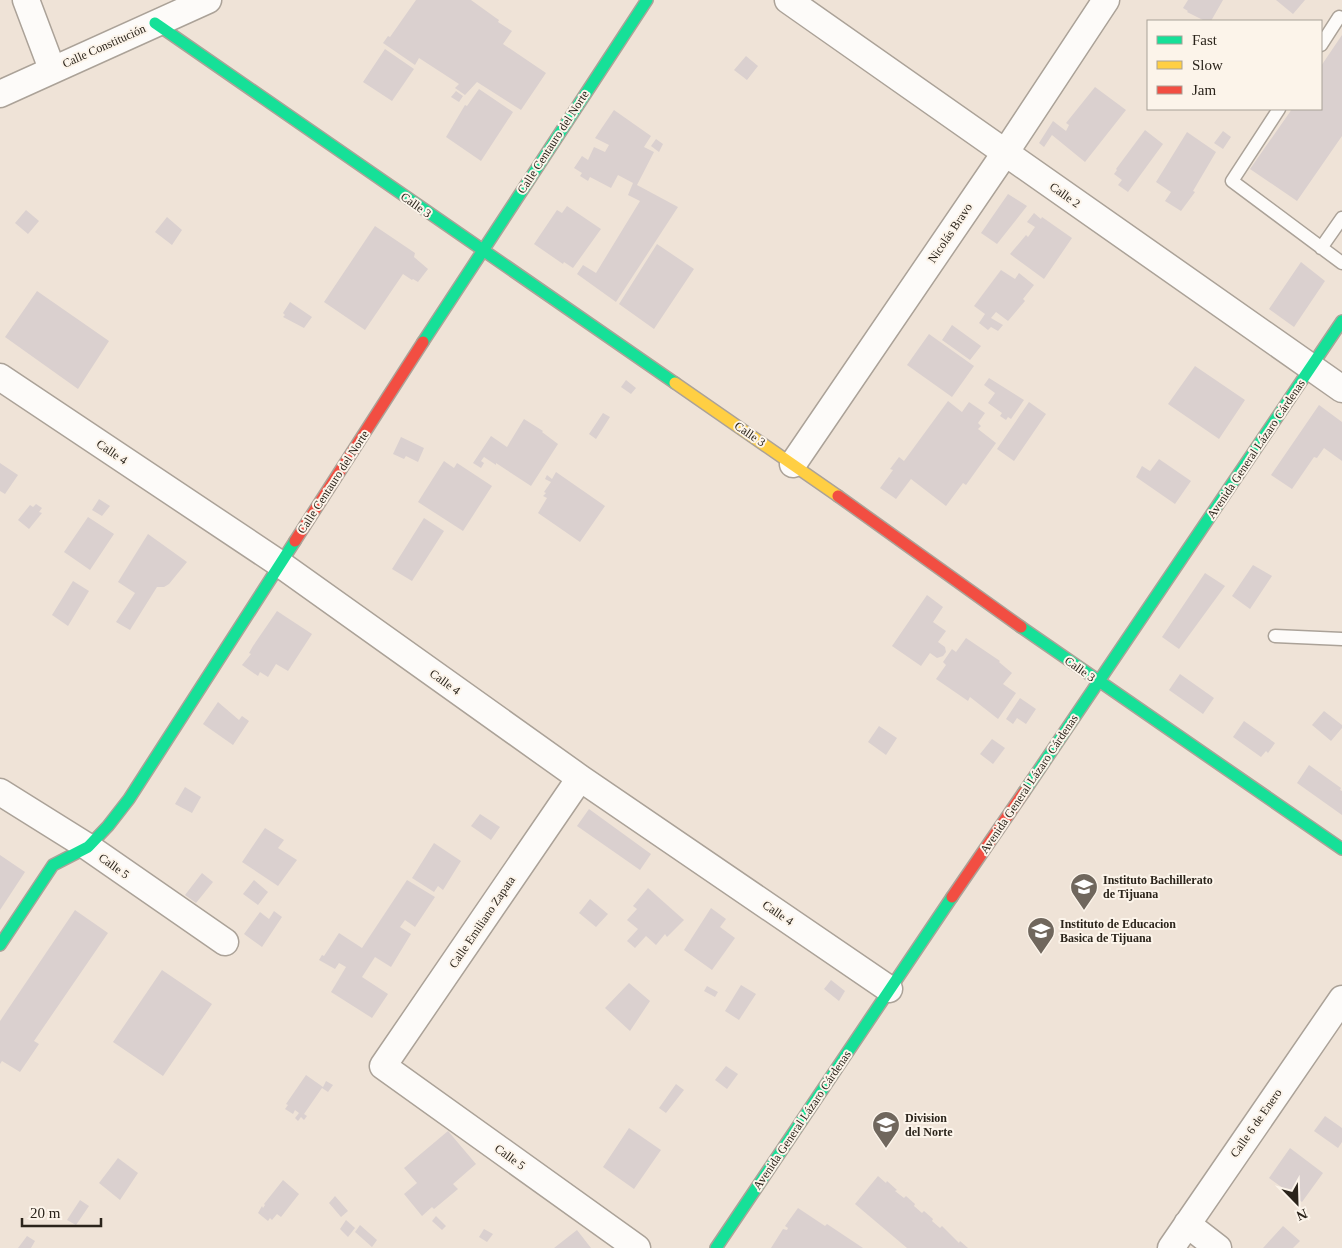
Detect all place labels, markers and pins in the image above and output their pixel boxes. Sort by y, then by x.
school or university icon: Instituto Bachillerato de Tijuana [1069,872,1099,911]
place label: Instituto Bachillerato de Tijuana [1103,873,1213,901]
school or university icon: Instituto de Educacion Basica de Tijuana [1026,916,1056,955]
place label: Instituto de Educacion Basica de Tijuana [1060,917,1176,945]
school or university icon: Division del Norte [871,1110,901,1149]
place label: Division del Norte [905,1111,953,1139]

